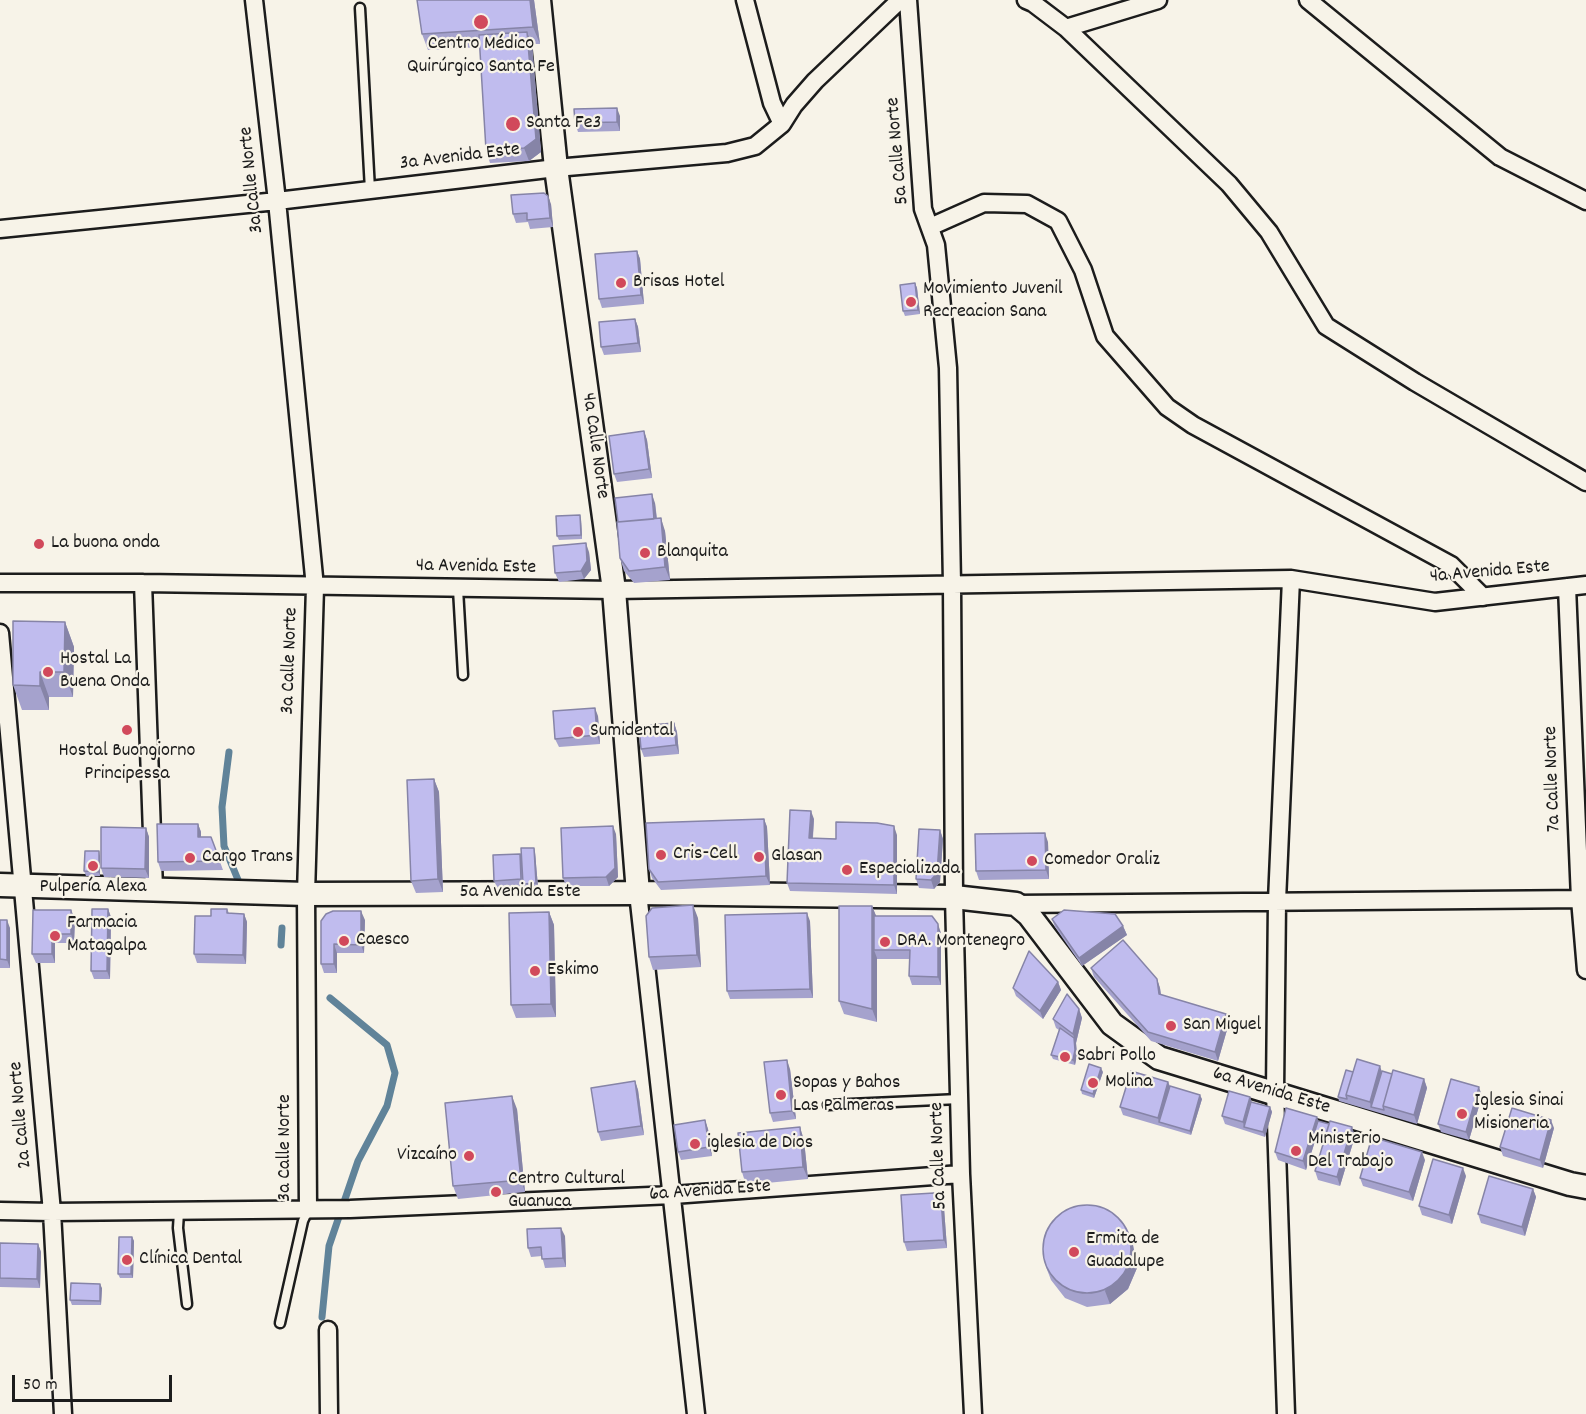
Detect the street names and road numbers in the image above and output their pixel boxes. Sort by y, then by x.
street label: 5a Calle Norte [882,96,916,206]
street label: 3a Calle Norte [235,125,271,235]
street label: 3a Avenida Este [399,139,521,177]
street label: 4a Calle Norte [575,391,613,501]
street label: 4a Avenida Este [416,555,536,581]
street label: 4a Avenida Este [1429,556,1551,590]
street label: 3a Calle Norte [277,607,305,715]
street label: 7a Calle Norte [1540,726,1568,832]
street label: 5a Avenida Este [459,881,581,905]
street label: 2a Calle Norte [5,1061,39,1169]
street label: 6a Avenida Este [1209,1063,1333,1121]
street label: 3a Calle Norte [274,1094,298,1202]
street label: 5a Calle Norte [926,1102,954,1210]
street label: 6a Avenida Este [648,1176,772,1208]

